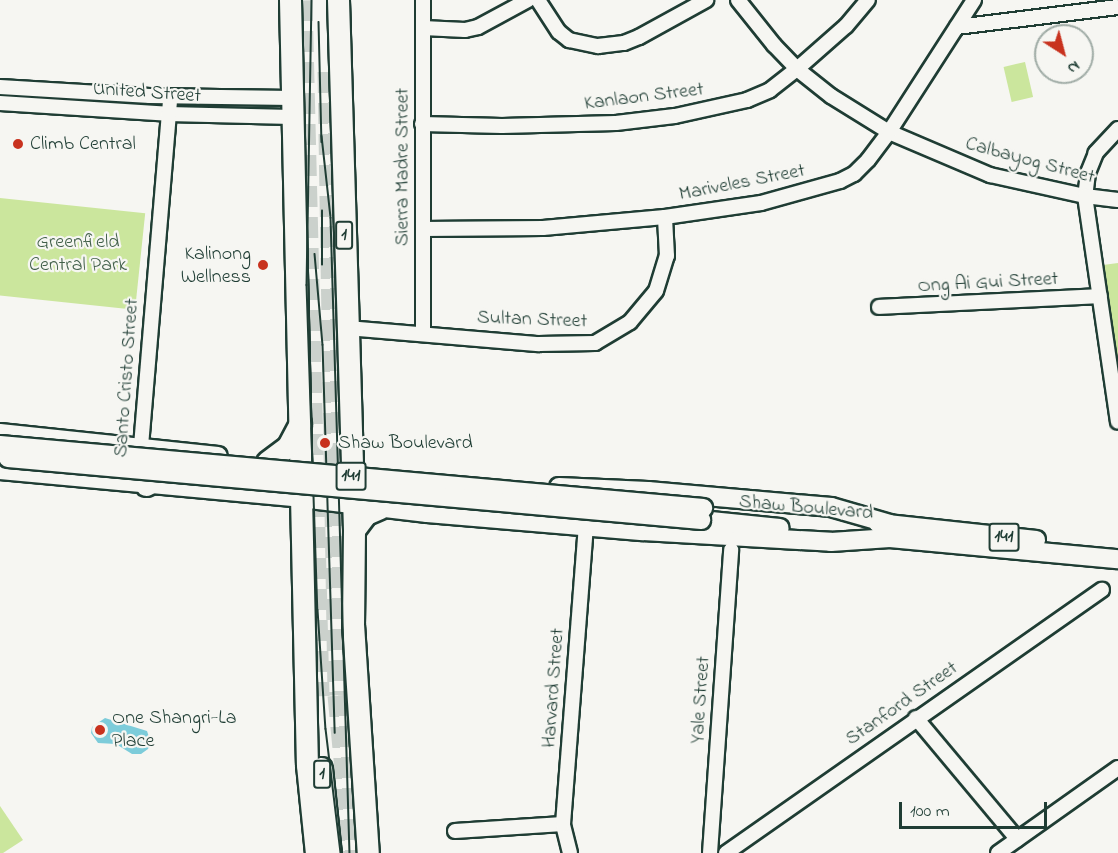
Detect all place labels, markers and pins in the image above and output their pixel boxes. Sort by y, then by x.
place label: Climb Central [30,132,136,156]
marker: Climb Central [11,137,25,151]
place label: Kalinong Wellness [181,242,251,289]
marker: Kalinong Wellness [256,258,270,272]
place label: Shaw Boulevard [338,431,473,455]
marker: Shaw Boulevard [316,434,334,452]
place label: One Shangri-La Place [112,706,236,753]
marker: One Shangri-La Place [93,723,107,737]

